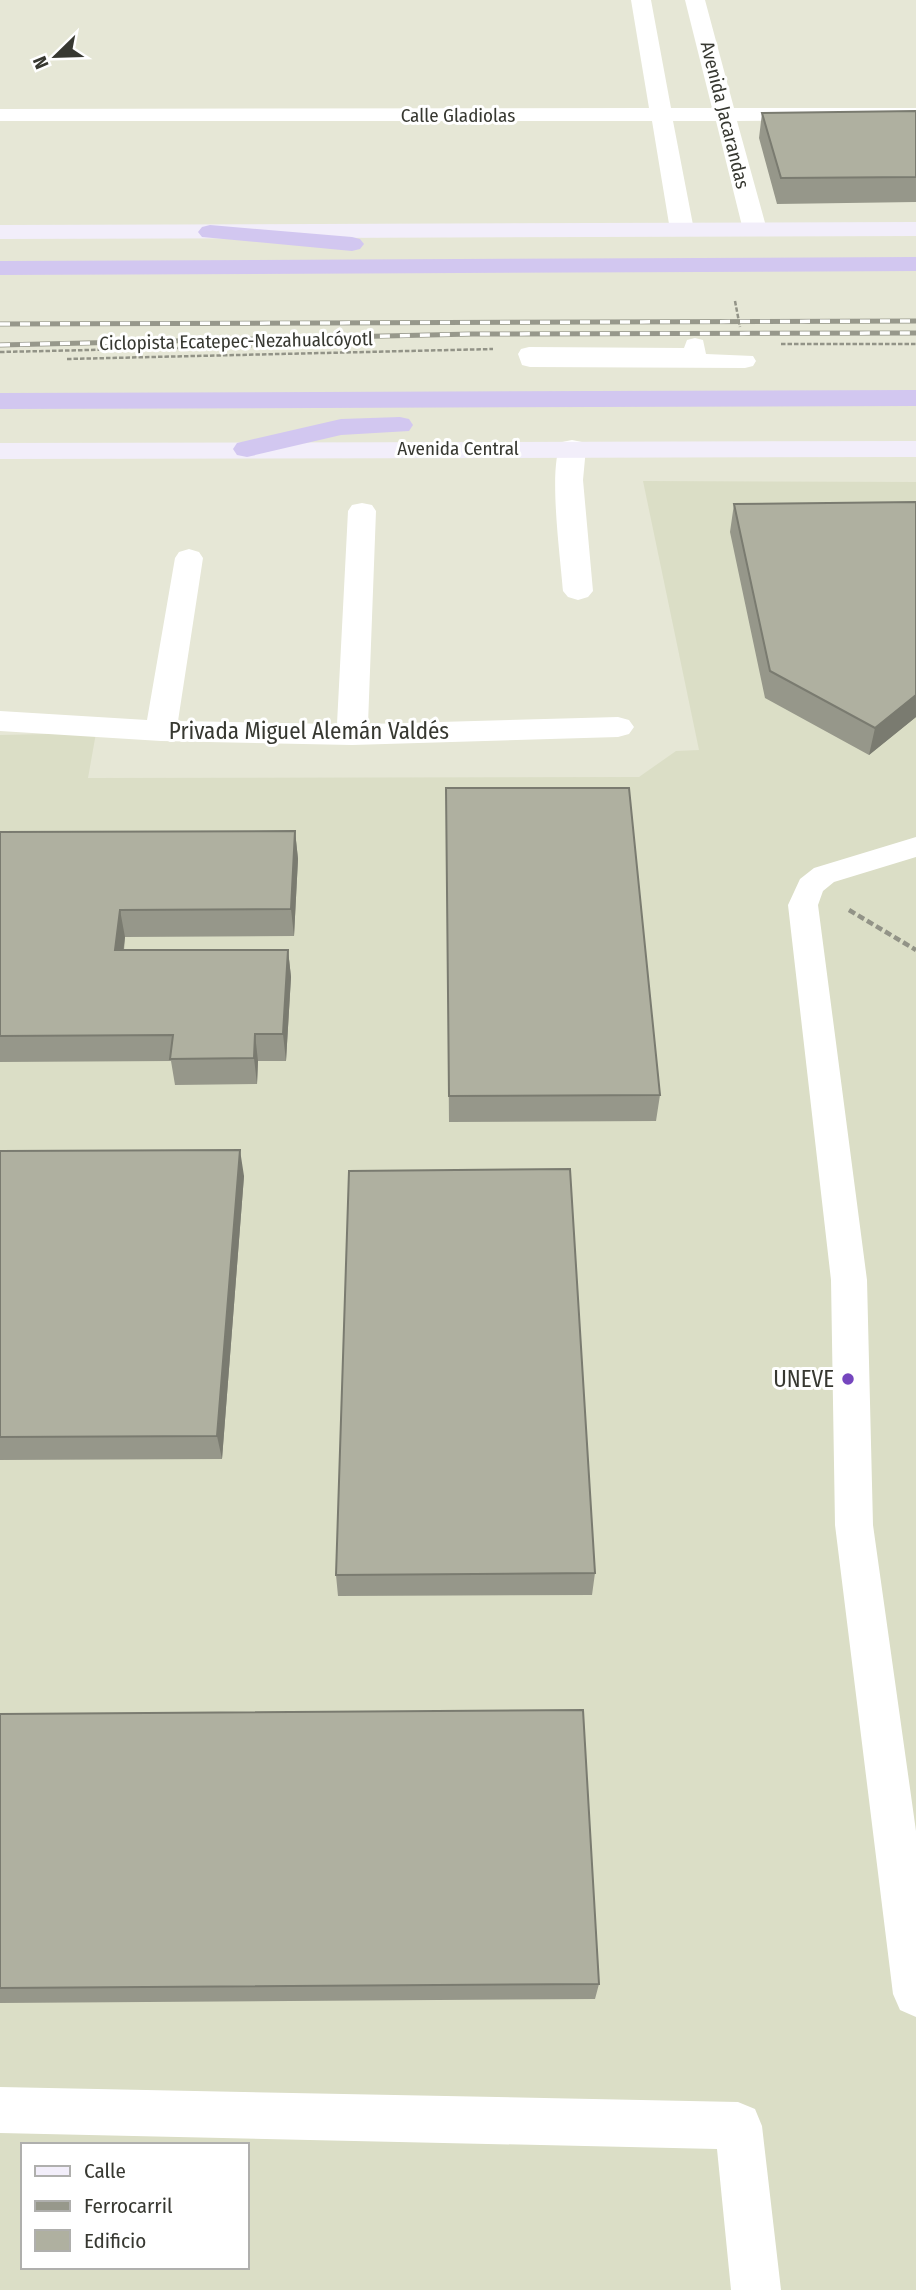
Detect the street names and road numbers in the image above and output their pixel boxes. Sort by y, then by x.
street label: Avenida Jacarandas [696,39,754,191]
street label: Calle Gladiolas [401,104,515,127]
street label: Ciclopista Ecatepec-Nezahualcóyotl [99,327,373,355]
street label: Avenida Central [397,437,519,460]
street label: Privada Miguel Alemán Valdés [169,717,449,745]

